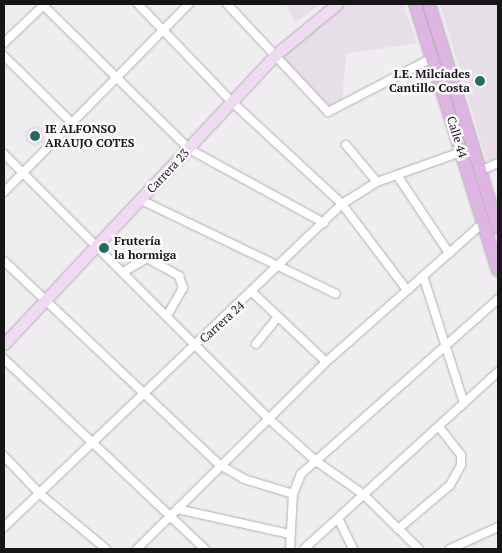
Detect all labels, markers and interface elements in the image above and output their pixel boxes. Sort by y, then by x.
place label: I.E. Milcíades Cantillo Costa [389,67,470,95]
marker: I.E. Milcíades Cantillo Costa [474,75,486,87]
street label: Calle 44 [444,114,470,160]
place label: IE ALFONSO ARAUJO COTES [45,122,134,150]
marker: IE ALFONSO ARAUJO COTES [29,130,41,142]
street label: Carrera 23 [144,146,192,196]
place label: Frutería la hormiga [114,234,176,262]
marker: Frutería la hormiga [98,242,110,254]
street label: Carrera 24 [197,298,247,346]

